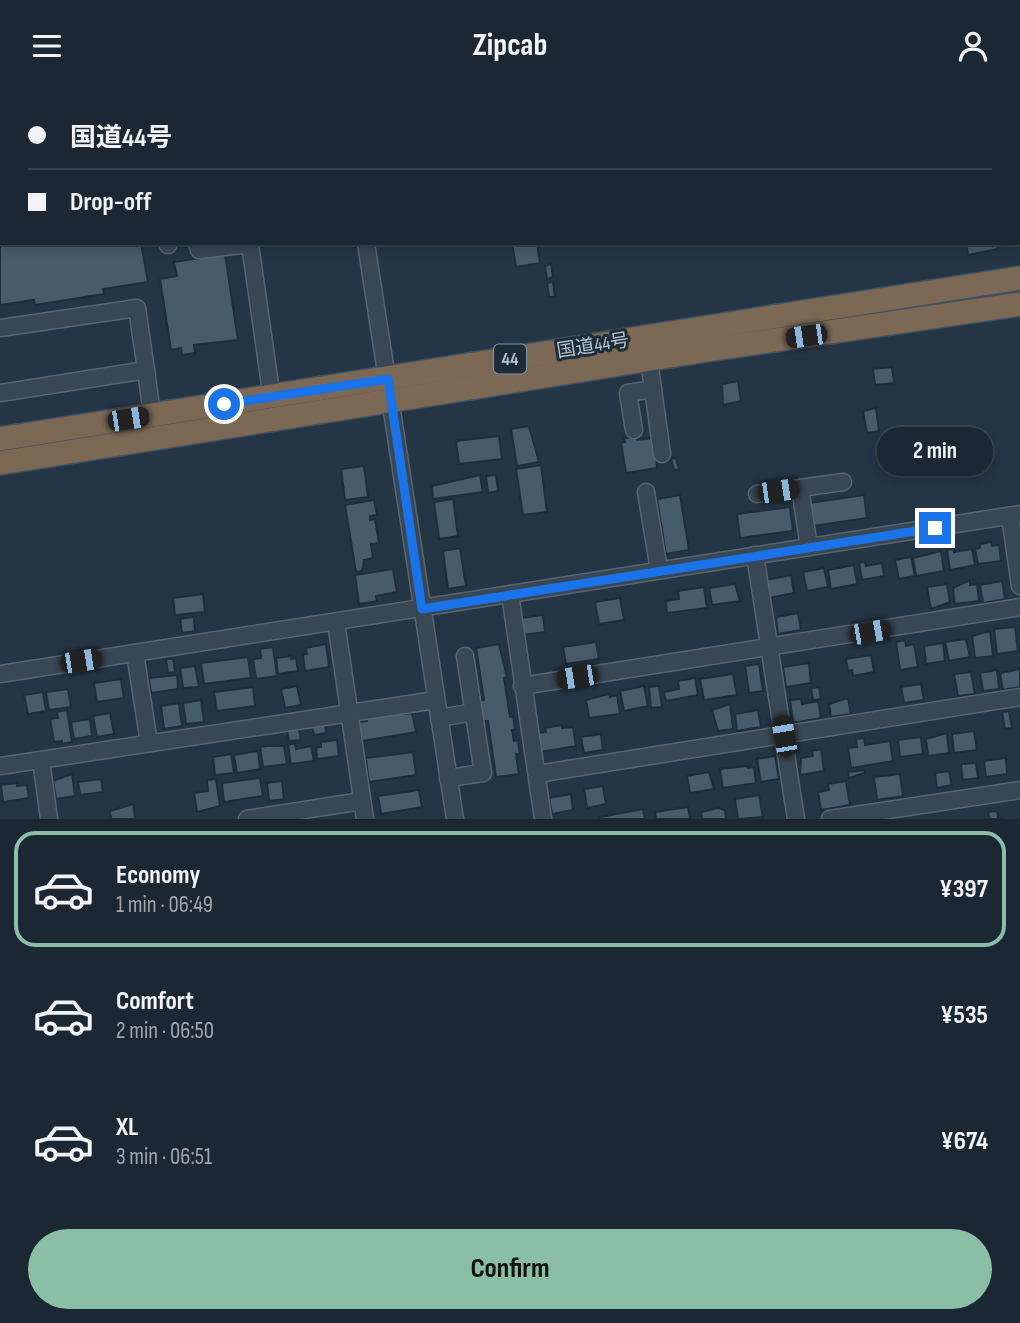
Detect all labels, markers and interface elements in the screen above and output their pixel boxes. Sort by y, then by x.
text: Zipcab [473,26,547,65]
icon: menu [28,27,66,65]
icon: person [954,27,992,65]
text: 国道44号 [70,123,172,154]
text: Drop-off [70,187,151,218]
car [784,323,829,349]
street label: 国道44号 [555,329,631,363]
road number: 44 [494,345,526,373]
route start [208,388,240,420]
car [106,405,151,433]
callout: 2 min [877,427,993,475]
text: 2 min [913,437,957,465]
car [756,478,801,504]
route end [919,512,951,544]
car [848,618,893,646]
car [59,647,104,675]
car [555,663,600,691]
car [771,713,798,759]
icon: car [32,858,95,921]
text: Economy [116,860,200,891]
text: ¥397 [939,874,988,905]
text: 1 min · 06:49 [116,891,213,919]
icon: car [32,984,95,1047]
text: Comfort [116,986,194,1017]
text: ¥535 [940,1000,988,1031]
text: 2 min · 06:50 [116,1017,214,1045]
icon: car [32,1110,95,1173]
text: XL [116,1112,138,1143]
text: ¥674 [941,1126,988,1157]
text: 3 min · 06:51 [116,1143,212,1171]
button: Confirm [28,1229,992,1309]

